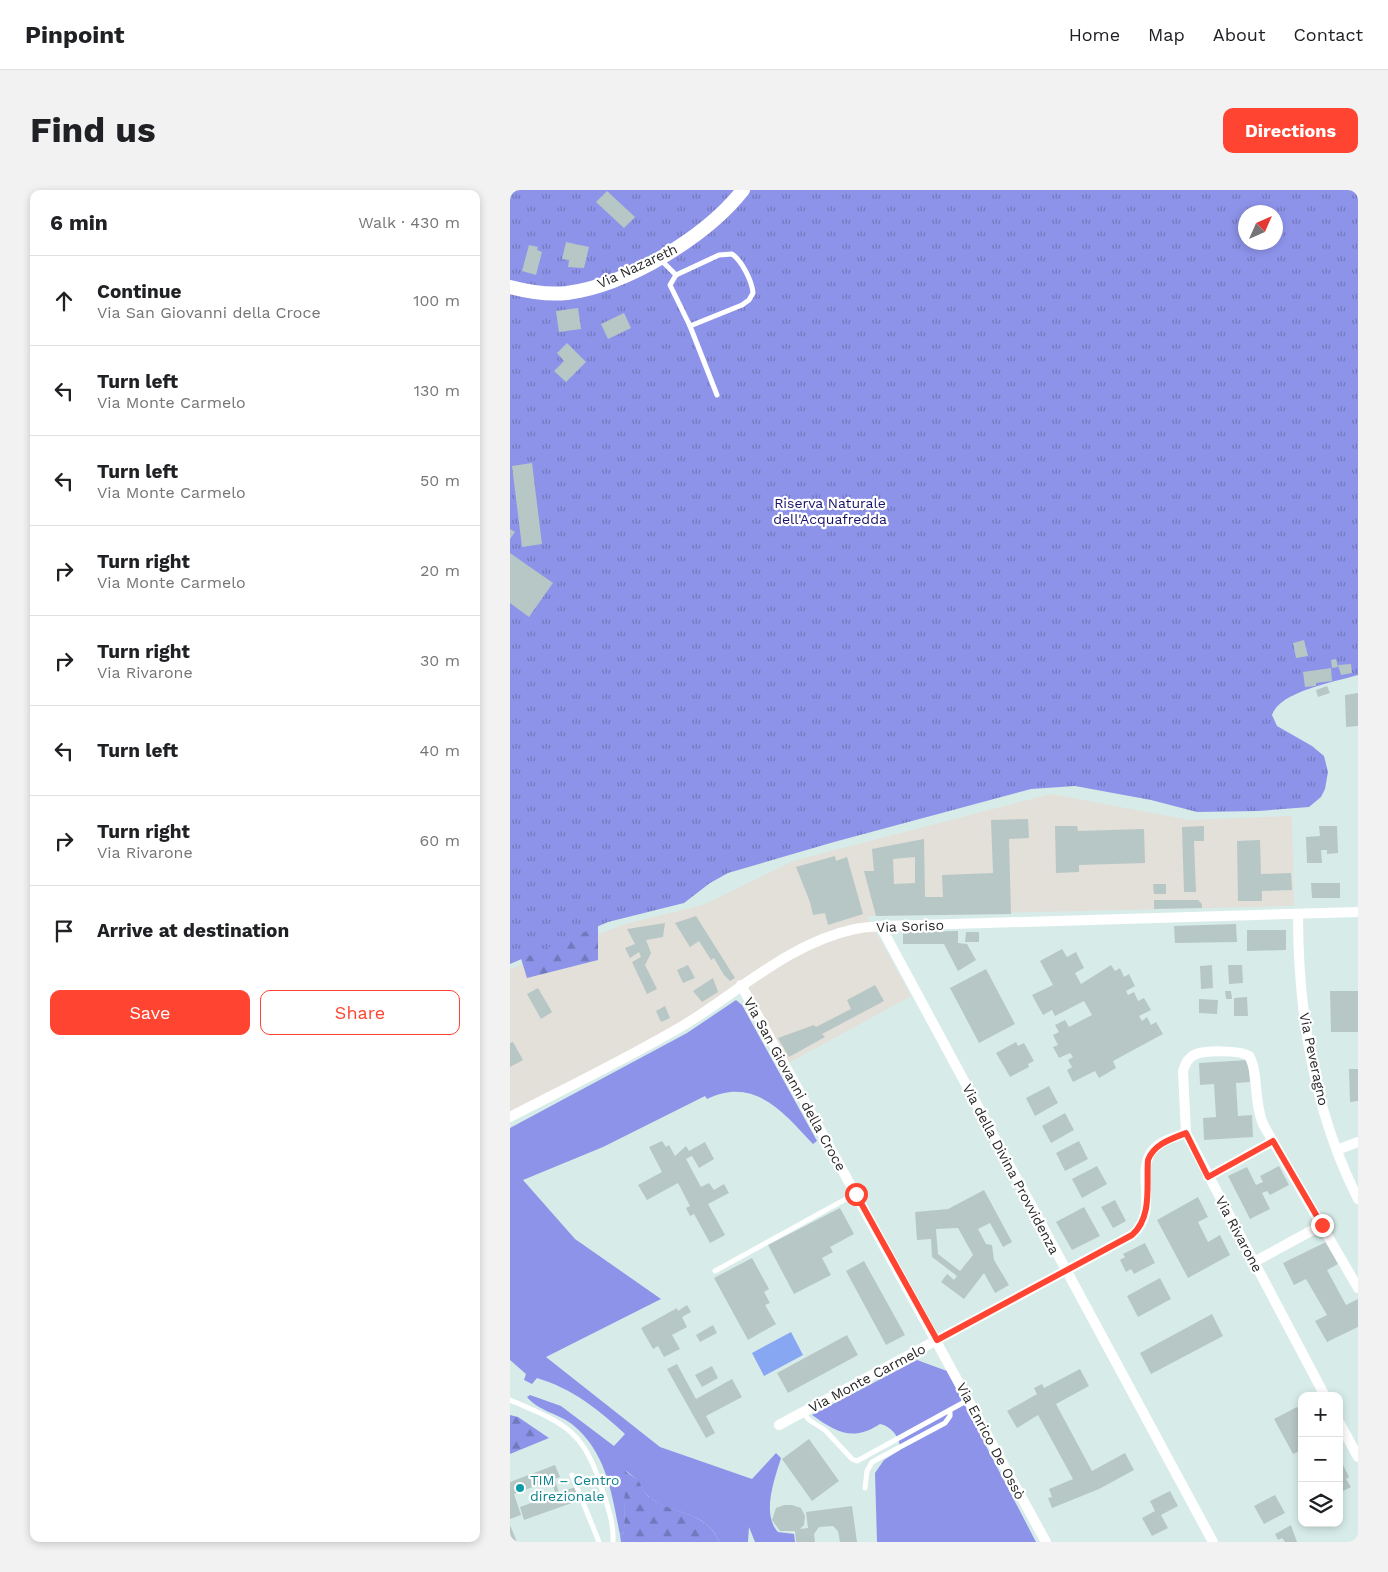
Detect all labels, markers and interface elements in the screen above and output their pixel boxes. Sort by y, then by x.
text: Pinpoint [25,21,125,49]
text: Home [1069,24,1120,45]
text: Map [1148,24,1185,45]
text: About [1213,24,1265,45]
text: Contact [1293,24,1363,45]
button: Directions [1223,108,1358,153]
text: Find us [30,109,156,151]
north arrow [1238,205,1283,250]
text: 6 min [50,210,108,235]
text: Walk · 430 m [358,213,460,232]
street label: Via Nazareth [594,240,680,292]
text: Continue [97,280,181,303]
icon: ahead [50,287,78,315]
text: 100 m [413,291,460,310]
text: Via San Giovanni della Croce [97,303,321,322]
text: Turn left [97,370,178,393]
icon: left [50,377,78,405]
text: 130 m [414,381,460,400]
text: Via Monte Carmelo [97,393,246,412]
text: Turn left [97,460,178,483]
icon: left [50,467,78,495]
text: 50 m [420,471,460,490]
text: Via Monte Carmelo [97,483,246,502]
park label: Riserva Naturale dell'Acquafredda [773,495,887,527]
text: Turn right [97,550,190,573]
icon: right [50,557,78,585]
text: 20 m [420,561,460,580]
text: Via Monte Carmelo [97,573,246,592]
text: Turn right [97,640,190,663]
icon: right [50,647,78,675]
text: 30 m [420,651,460,670]
text: Via Rivarone [97,663,193,682]
icon: left [50,737,78,765]
text: Turn left [97,739,178,762]
text: 40 m [420,741,460,760]
text: Turn right [97,820,190,843]
icon: right [50,827,78,855]
text: 60 m [420,831,460,850]
text: Via Rivarone [97,843,193,862]
icon: arrive [50,917,78,945]
street label: Via Soriso [876,917,944,935]
text: Arrive at destination [97,919,289,942]
button: Save [50,990,250,1035]
button: Share [260,990,460,1035]
street label: Via San Giovanni della Croce [741,995,849,1173]
street label: Via Peveragno [1296,1011,1332,1107]
street label: Via della Divina Provvidenza [959,1081,1063,1257]
route start [845,1183,868,1206]
street label: Via Rivarone [1212,1193,1266,1275]
route end [1311,1214,1334,1237]
street label: Via Monte Carmelo [806,1340,928,1416]
street label: Via Enrico De Ossò [953,1380,1029,1502]
map controls [1298,1392,1343,1527]
button: + [1298,1392,1343,1437]
button: − [1298,1437,1343,1482]
place label: TIM – Centro direzionale [530,1472,619,1504]
marker: TIM – Centro direzionale [514,1482,526,1494]
button: layers [1298,1482,1343,1527]

